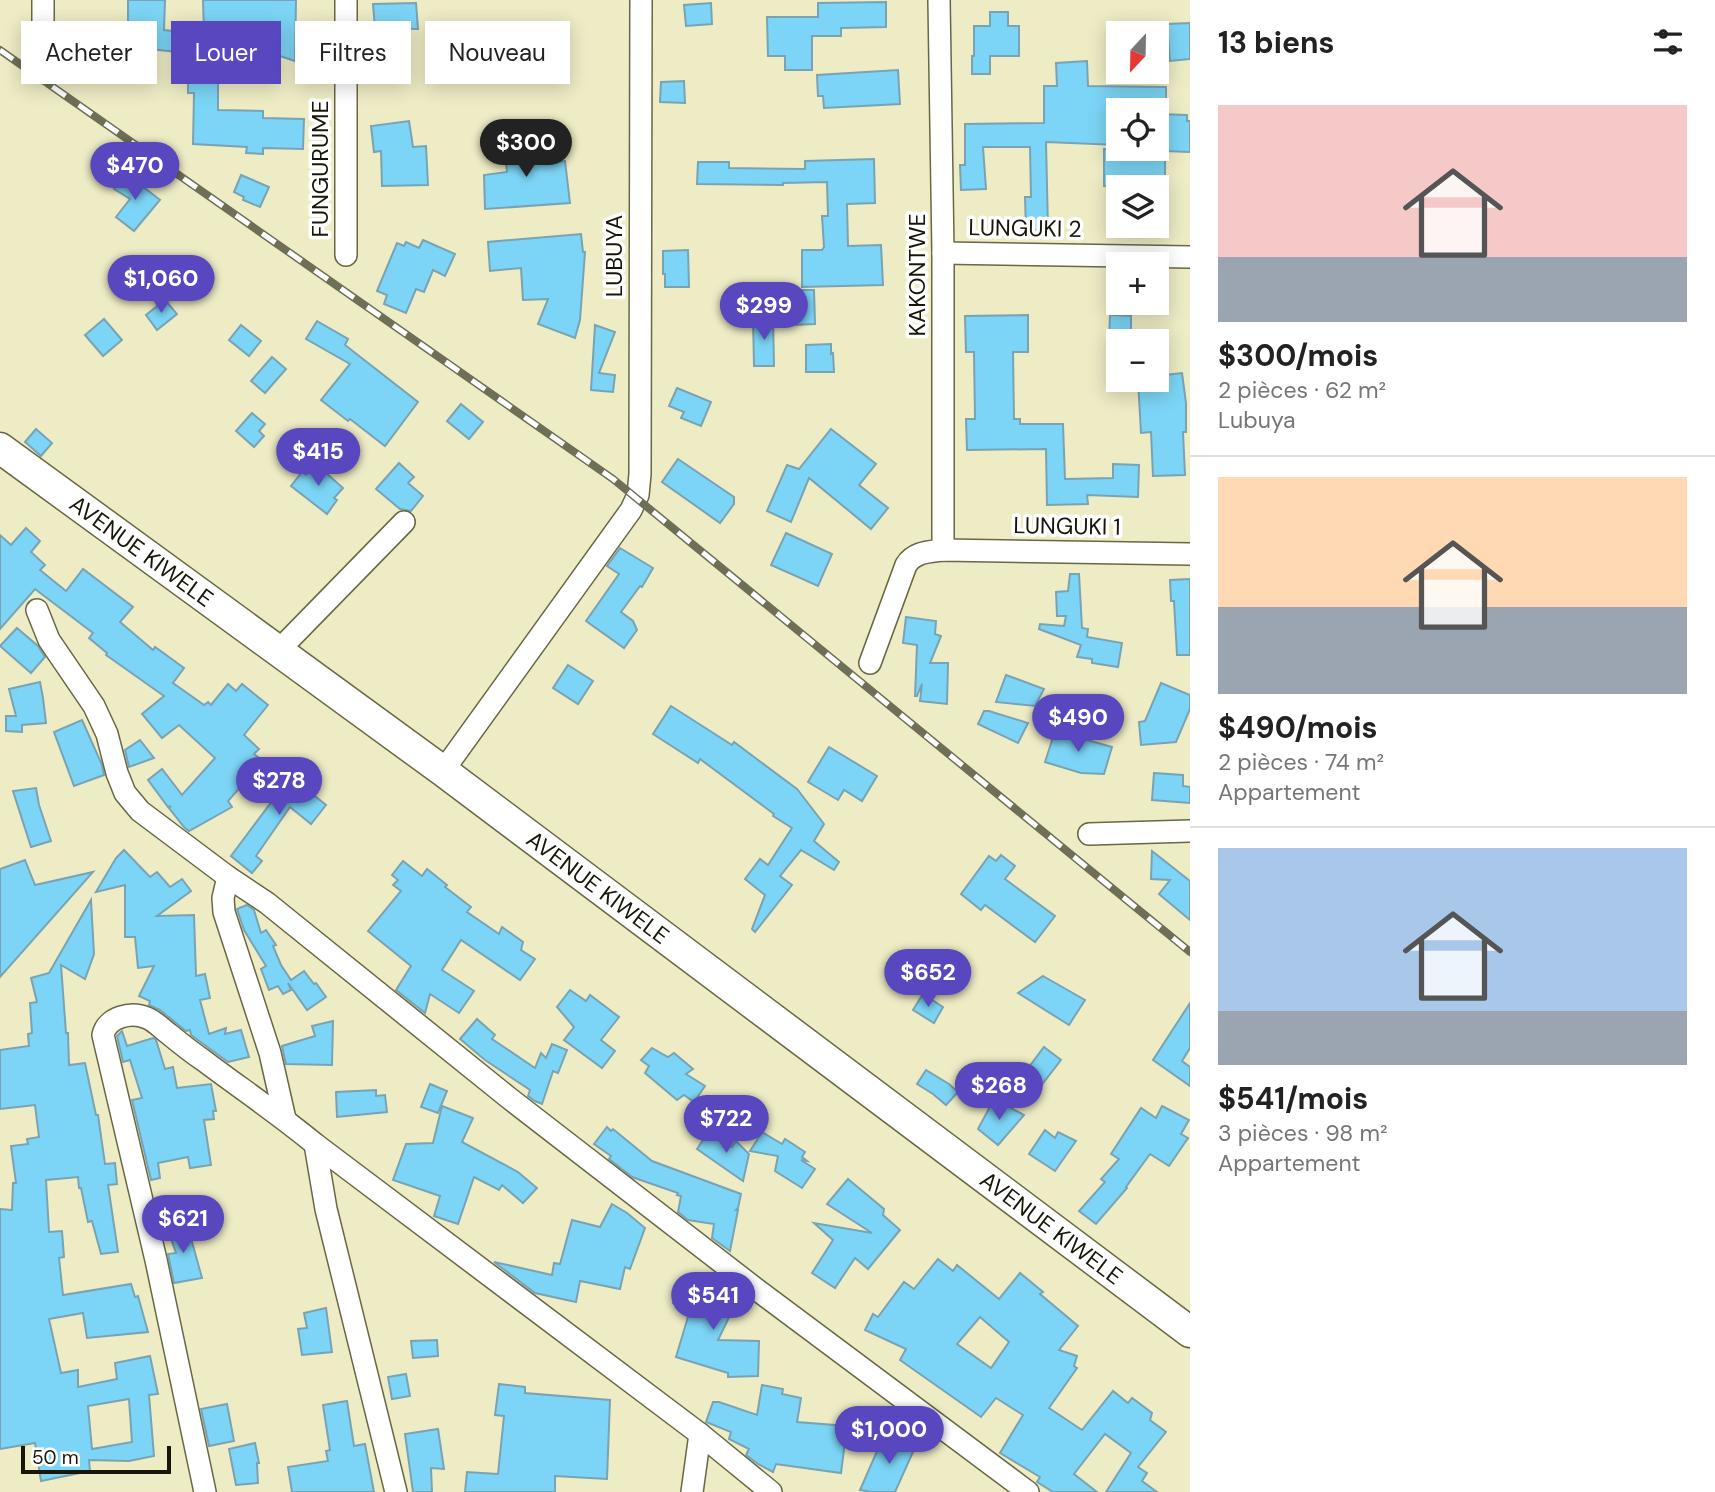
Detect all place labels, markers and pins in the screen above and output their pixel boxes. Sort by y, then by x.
pin: $300 [485,120,567,179]
pin: $470 [94,142,176,202]
pin: $1,060 [104,256,218,315]
pin: $299 [723,282,805,342]
pin: $415 [277,428,359,488]
pin: $490 [1037,694,1119,754]
pin: $278 [238,758,320,817]
pin: $652 [887,950,969,1009]
pin: $268 [958,1062,1040,1122]
pin: $722 [685,1096,767,1155]
pin: $621 [142,1196,224,1255]
pin: $541 [672,1272,754,1332]
pin: $1,000 [832,1406,946,1466]

